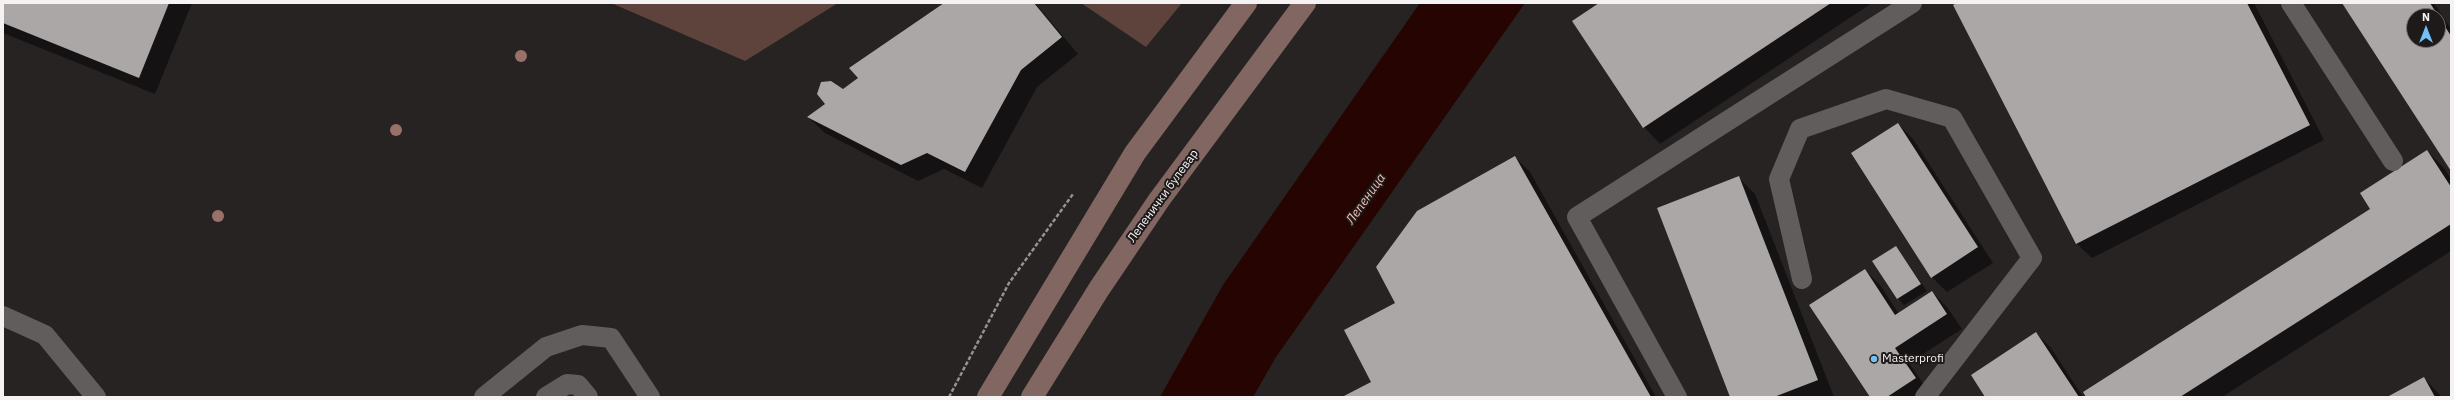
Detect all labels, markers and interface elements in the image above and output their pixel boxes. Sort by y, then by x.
north arrow [2406,8,2446,48]
text: N [2422,10,2430,24]
street label: Лепенички булевар [1124,147,1202,245]
water label: Лепеница [1343,171,1389,227]
place label: Masterprofi [1882,352,1944,366]
marker: Masterprofi [1869,354,1879,364]

